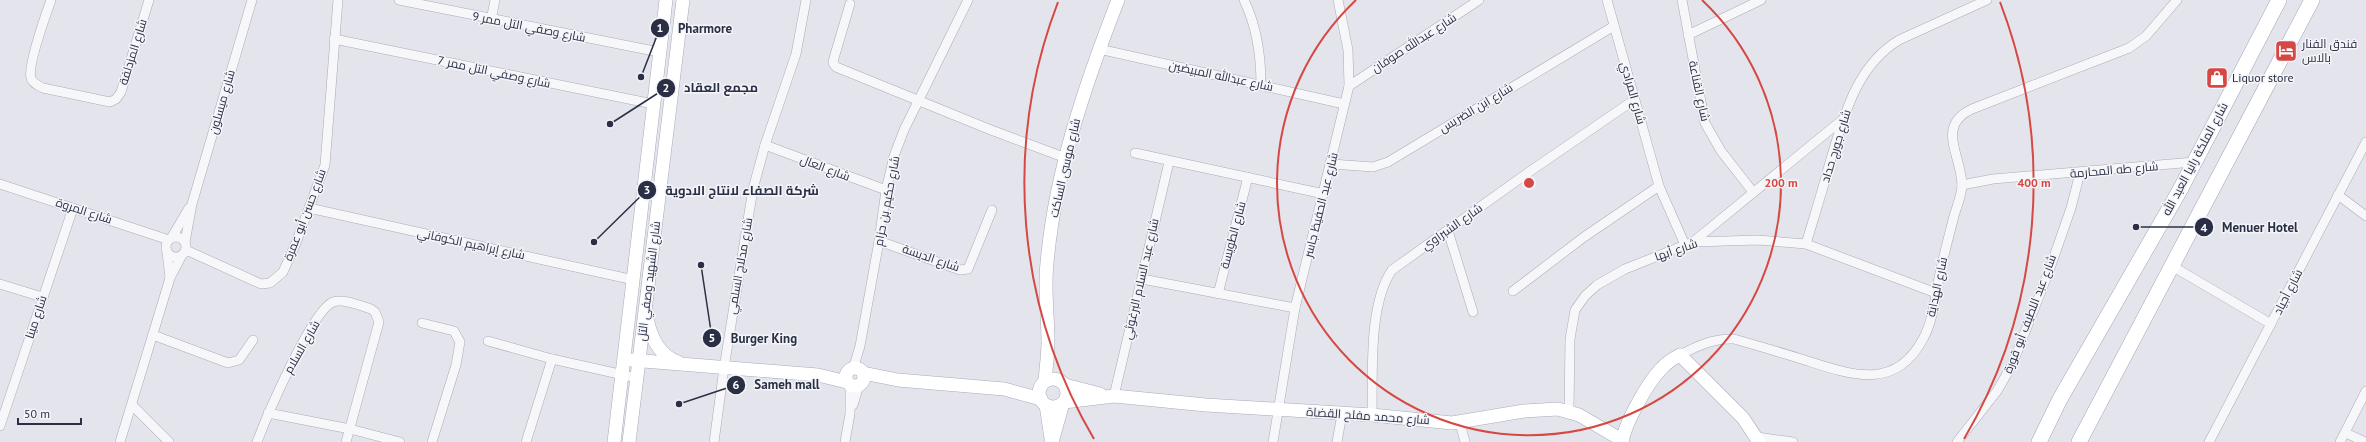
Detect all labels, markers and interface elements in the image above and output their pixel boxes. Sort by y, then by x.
street label: شارع وصفي التل ممر 9 [471,8,587,48]
street label: شارع عبدالله صوفان [1368,10,1460,76]
callout: Pharmore [650,15,741,40]
street label: شارع المزدلفة [115,17,151,87]
text: 1 [657,20,663,35]
text: Pharmore [678,20,732,37]
place label: فندق الفنار بالاس [2301,36,2357,65]
hotel icon: فندق الفنار بالاس [2273,38,2299,64]
street label: شارع وصفي التل ممر 7 [436,52,552,94]
street label: شارع عبدالله المبيضين [1167,57,1275,95]
street label: شارع القناعة [1685,59,1713,123]
street label: شارع المرادي [1615,60,1650,127]
shop icon: Liquor store [2204,65,2230,91]
street label: شارع ميسلون [205,68,239,136]
place label: Liquor store [2232,70,2294,85]
callout: مجمع العقاد [656,75,766,100]
text: مجمع العقاد [684,79,758,96]
text: 2 [663,80,669,95]
street label: شارع ابن الضريس [1436,80,1516,136]
street label: شارع الملكة رانيا العبد الله [2158,100,2232,218]
street label: شارع جورج حداد [1817,108,1855,184]
street label: شارع موسى الساكت [1046,117,1084,219]
street label: شارع العال [798,151,852,185]
street label: شارع عبد الحفيظ جاسر [1300,151,1342,260]
street label: شارع حكيم بن حزام [870,155,904,247]
street label: شارع طه المحارمة [2069,158,2159,182]
street label: شارع حسن أبو عمرة [280,167,330,263]
text: 200 m [1764,175,1798,190]
text: 400 m [2017,175,2051,190]
centre of rings [1522,176,1536,190]
callout: شركة الصفاء لانتاج الادوية [637,178,827,203]
text: 3 [644,182,650,197]
text: شركة الصفاء لانتاج الادوية [665,182,819,199]
street label: شارع المروة [54,194,114,228]
street label: شارع الطويسة [1216,199,1250,271]
street label: شارع الشبراوي [1418,200,1487,256]
callout: Menuer Hotel [2194,215,2306,240]
street label: شارع مدلاج السلمي [724,216,758,316]
street label: شارع عبد السلام البرغوثي [1119,217,1165,342]
text: Menuer Hotel [2222,219,2298,236]
street label: شارع الشهيد وصفي التل [634,220,666,342]
text: 4 [2201,220,2208,235]
street label: شارع إبراهيم الكوفاني [415,225,526,265]
street label: شارع أبها [1652,235,1700,265]
street label: شارع الديسة [900,241,962,275]
street label: شارع عبد اللطيف أبو قورة [2000,252,2060,376]
street label: شارع الهداية [1923,256,1951,318]
street label: شارع أجياد [2270,266,2306,318]
street label: شارع مينا [21,293,51,341]
street label: شارع السلام [280,317,324,376]
callout: Burger King [702,326,805,351]
text: 5 [709,330,715,345]
text: Burger King [731,330,797,347]
callout: Sameh mall [726,372,827,397]
text: Sameh mall [754,376,820,393]
text: 6 [733,377,740,392]
scale bar [18,400,81,426]
street label: شارع محمد مفلح القضاة [1306,404,1430,428]
text: 50 m [24,406,50,421]

